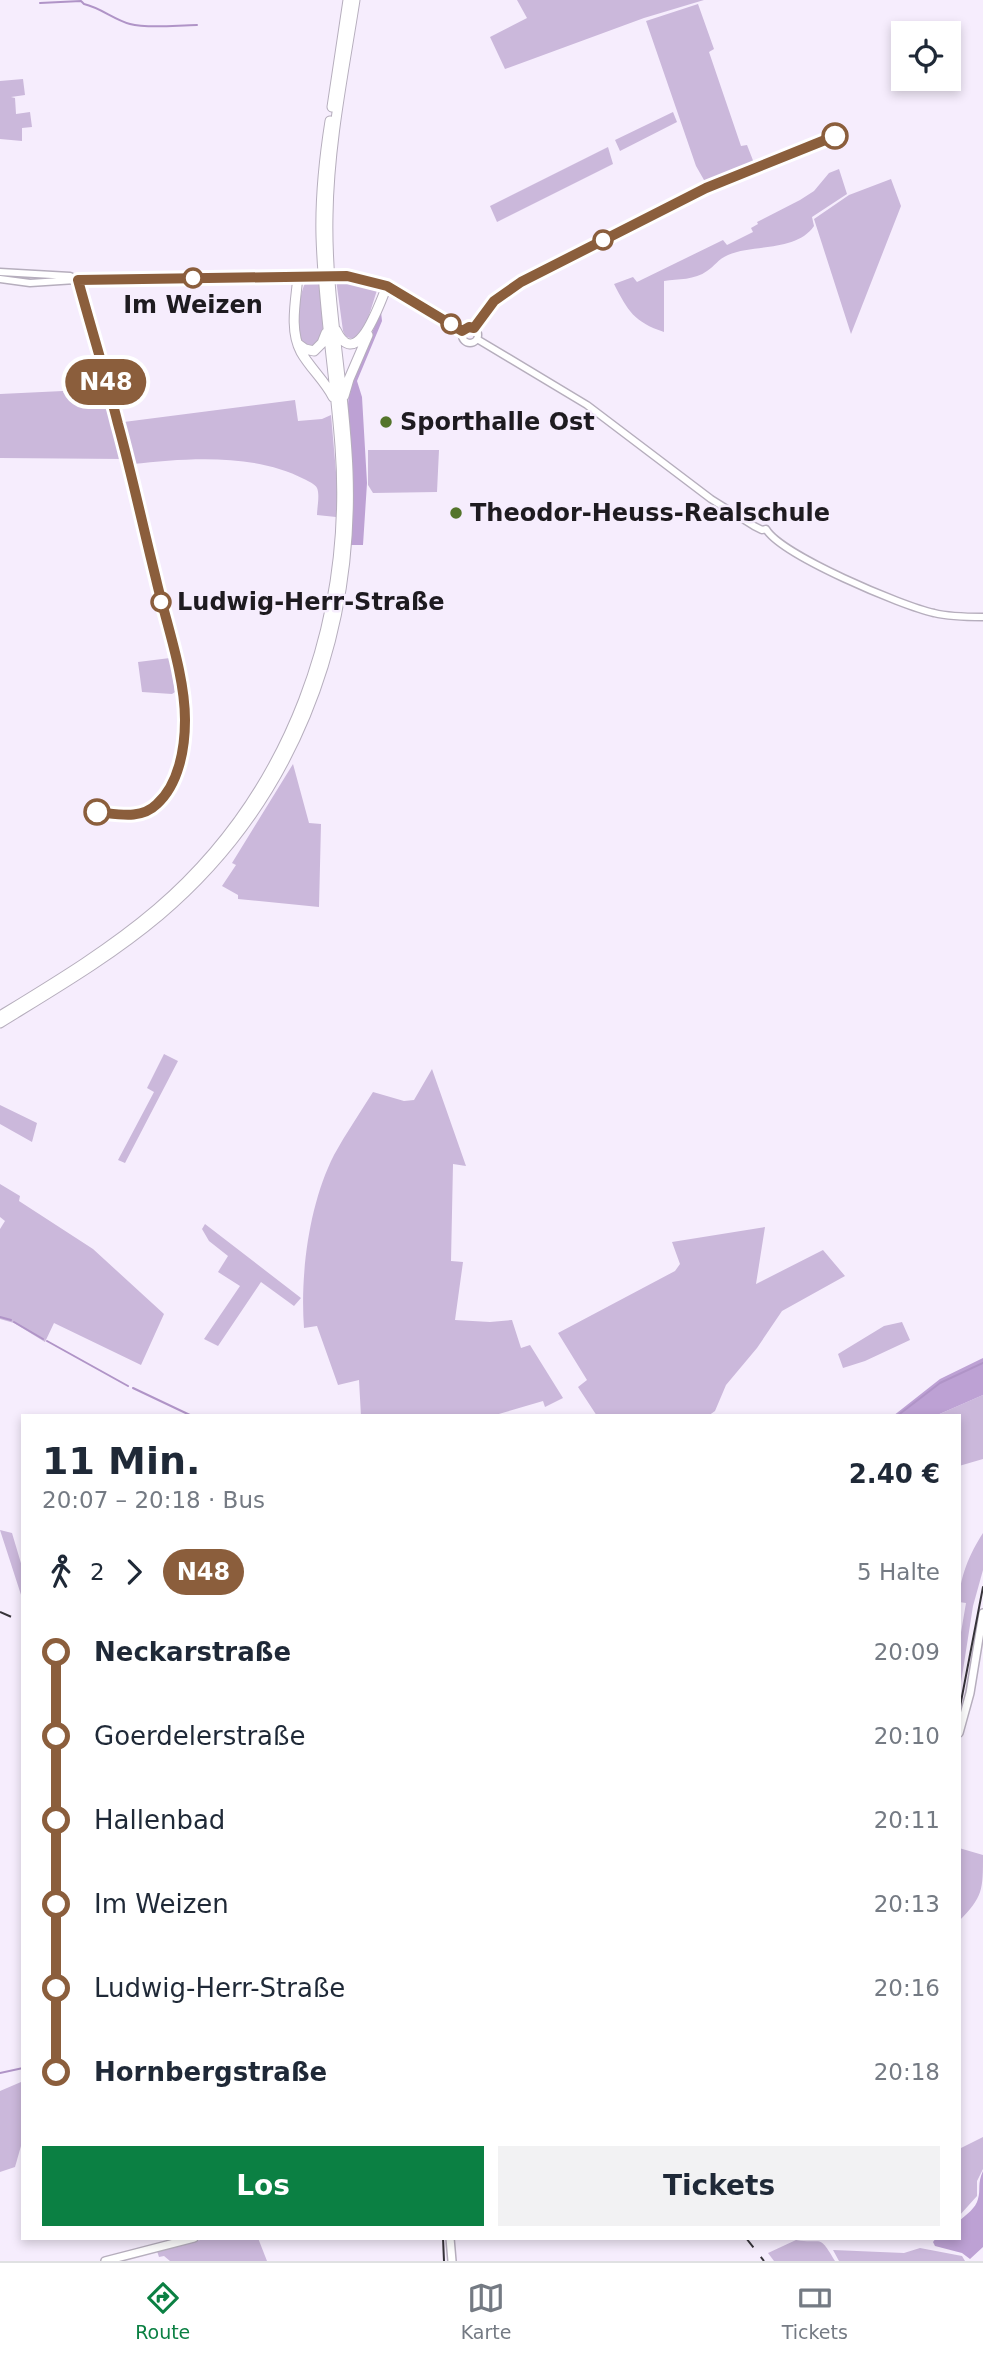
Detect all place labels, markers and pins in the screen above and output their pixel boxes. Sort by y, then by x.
unlabelled marker [822,123,848,149]
unlabelled marker [593,230,613,250]
marker: Im Weizen [183,268,203,288]
place label: Im Weizen [123,291,263,319]
unlabelled marker [441,314,461,334]
place label: Sporthalle Ost [400,408,595,436]
marker: Sporthalle Ost [378,414,394,430]
place label: Theodor-Heuss-Realschule [470,499,830,527]
marker: Theodor-Heuss-Realschule [448,505,464,521]
place label: Ludwig-Herr-Straße [177,588,444,616]
marker: Ludwig-Herr-Straße [151,592,171,612]
unlabelled marker [84,799,110,825]

